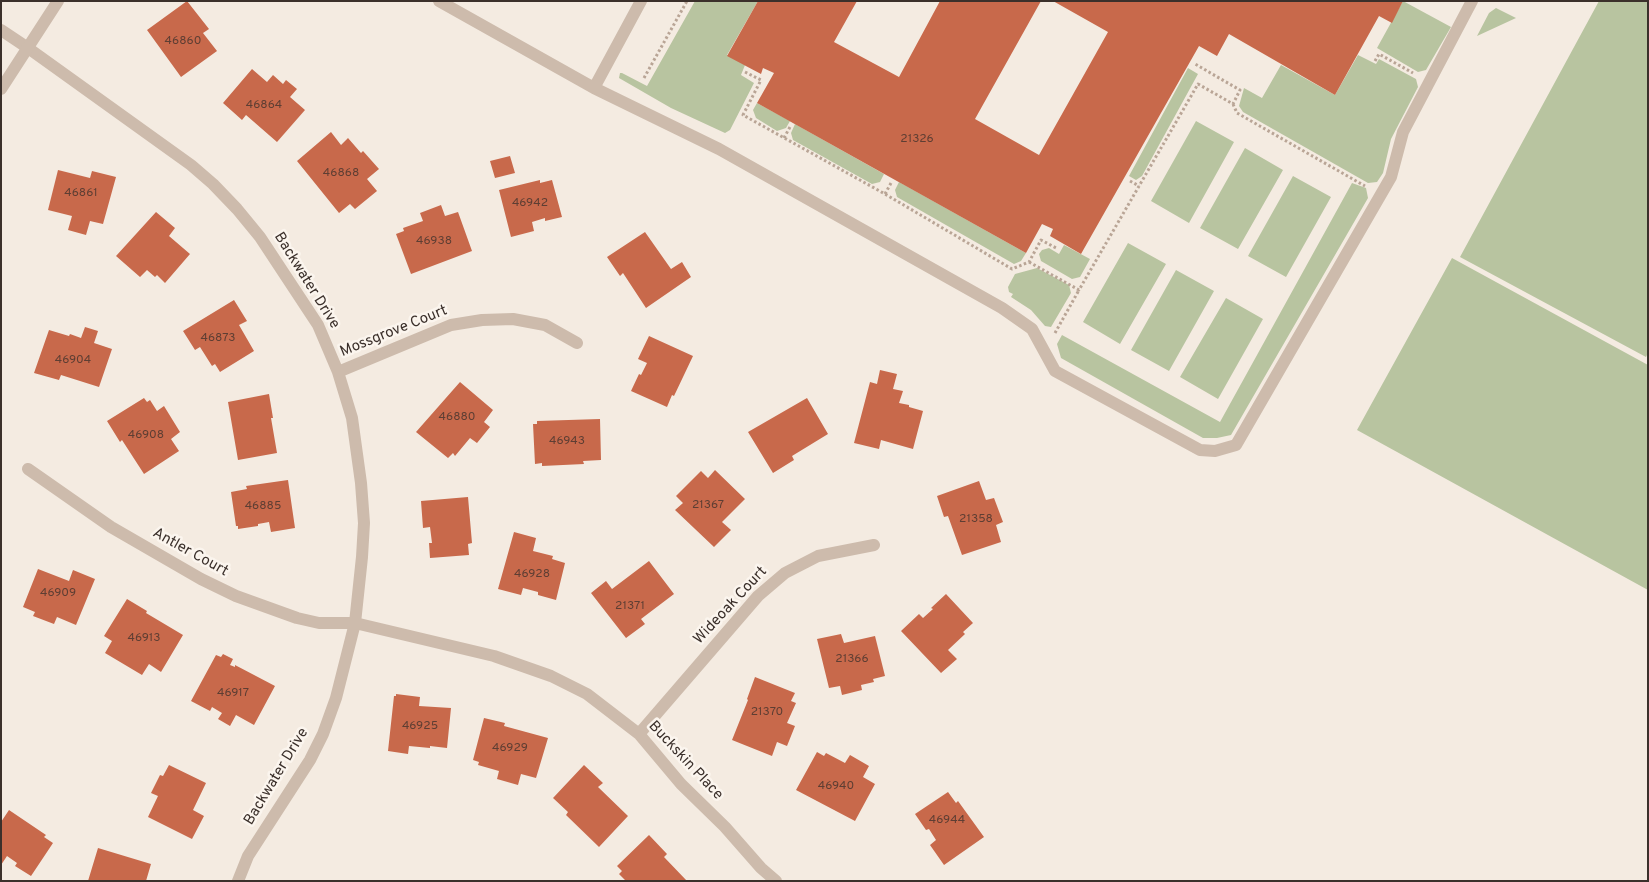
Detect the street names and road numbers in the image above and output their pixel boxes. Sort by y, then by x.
street label: Backwater Drive [269,230,343,332]
street label: Mossgrove Court [338,302,450,362]
street label: Antler Court [149,525,231,581]
street label: Wideoak Court [690,563,772,649]
street label: Buckskin Place [644,718,726,804]
street label: Backwater Drive [241,725,313,829]

